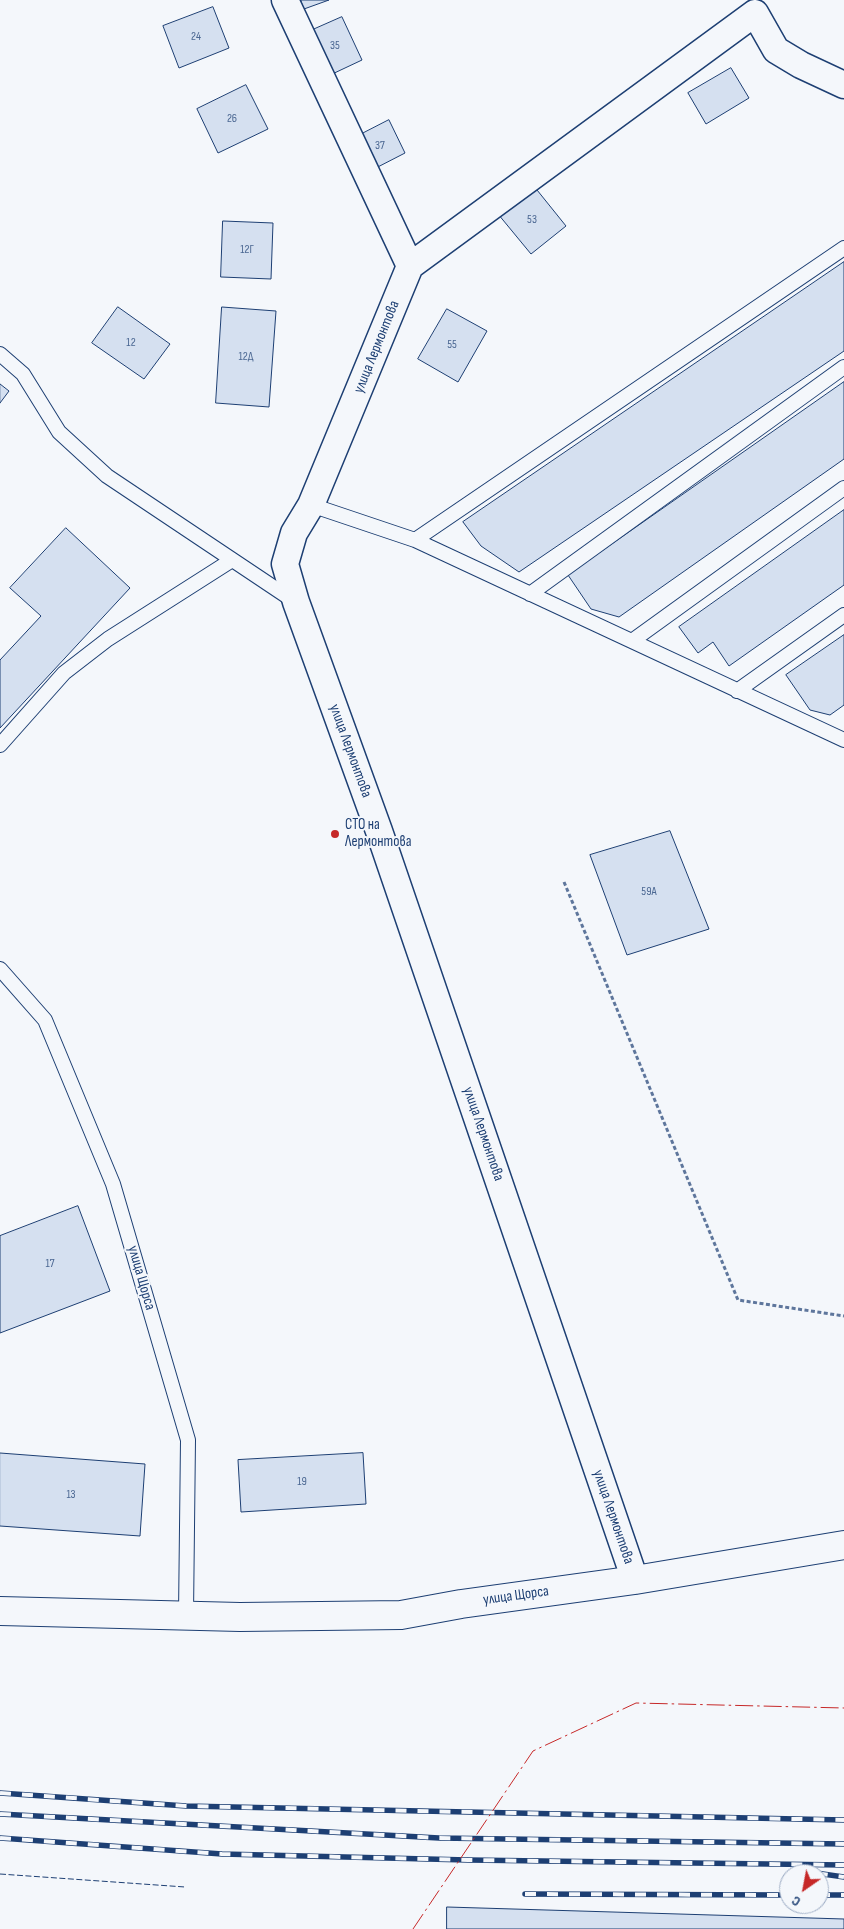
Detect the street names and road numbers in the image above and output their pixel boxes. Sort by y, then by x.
street label: улица Лермонтова [350,298,404,396]
street label: улица Лермонтова [325,702,375,800]
street label: улица Лермонтова [459,1085,507,1183]
street label: улица Щорса [123,1244,159,1312]
street label: улица Лермонтова [589,1468,637,1566]
street label: улица Щорса [482,1582,550,1610]

